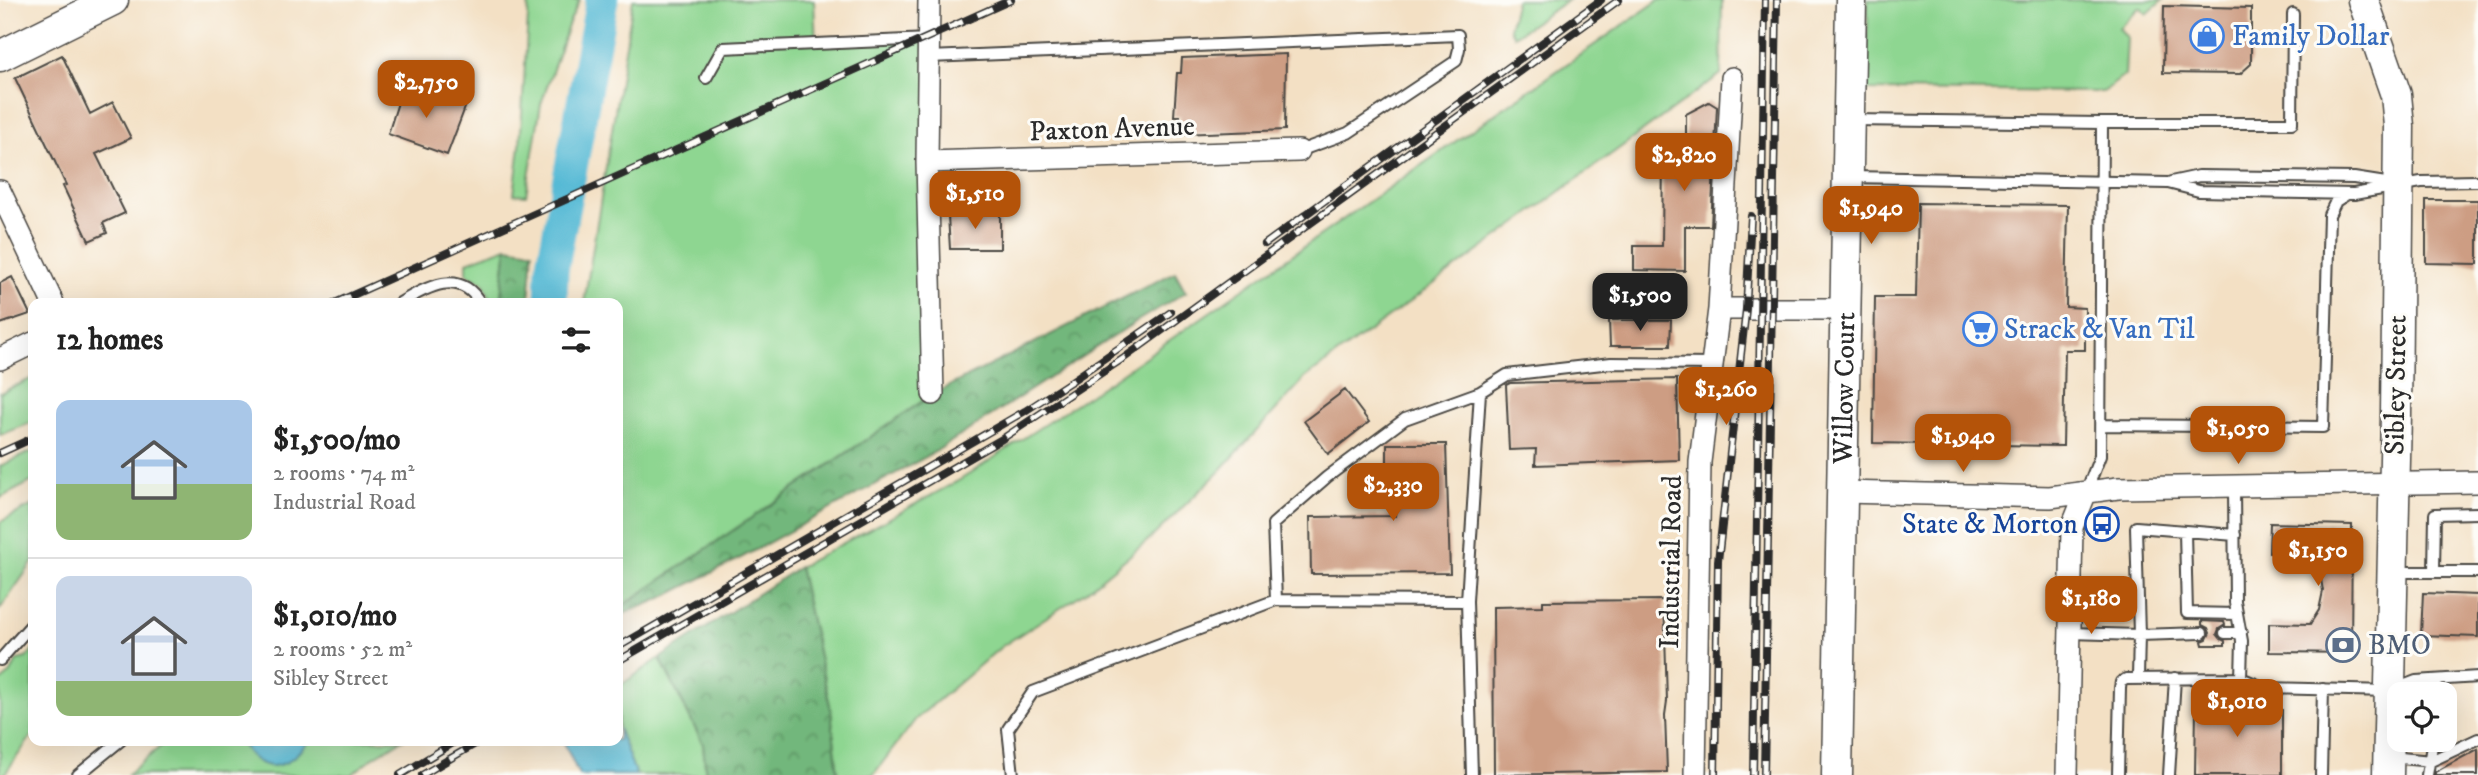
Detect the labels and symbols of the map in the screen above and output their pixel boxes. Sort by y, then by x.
shop icon: Family Dollar [2188,17,2226,55]
place label: Family Dollar [2232,19,2390,54]
pin: $2,750 [369,60,483,120]
street label: Paxton Avenue [1029,109,1195,149]
pin: $2,820 [1627,134,1741,193]
pin: $1,510 [918,172,1032,231]
pin: $1,940 [1814,187,1928,246]
pin: $1,500 [1583,274,1697,333]
supermarket icon: Strack & Van Til [1961,310,1999,348]
street label: Willow Court [1825,312,1863,465]
place label: Strack & Van Til [2004,312,2195,347]
street label: Sibley Street [2377,315,2415,455]
pin: $1,260 [1669,368,1783,427]
pin: $1,050 [2181,406,2295,466]
pin: $1,940 [1906,414,2020,474]
pin: $2,330 [1336,463,1450,523]
street label: Industrial Road [1652,475,1690,649]
bus stop icon: State & Morton [2083,505,2121,543]
place label: State & Morton [1902,507,2078,542]
pin: $1,150 [2261,528,2375,588]
pin: $1,180 [2034,576,2148,636]
bank icon: BMO [2324,626,2362,664]
place label: BMO [2368,628,2431,663]
pin: $1,010 [2180,680,2294,739]

